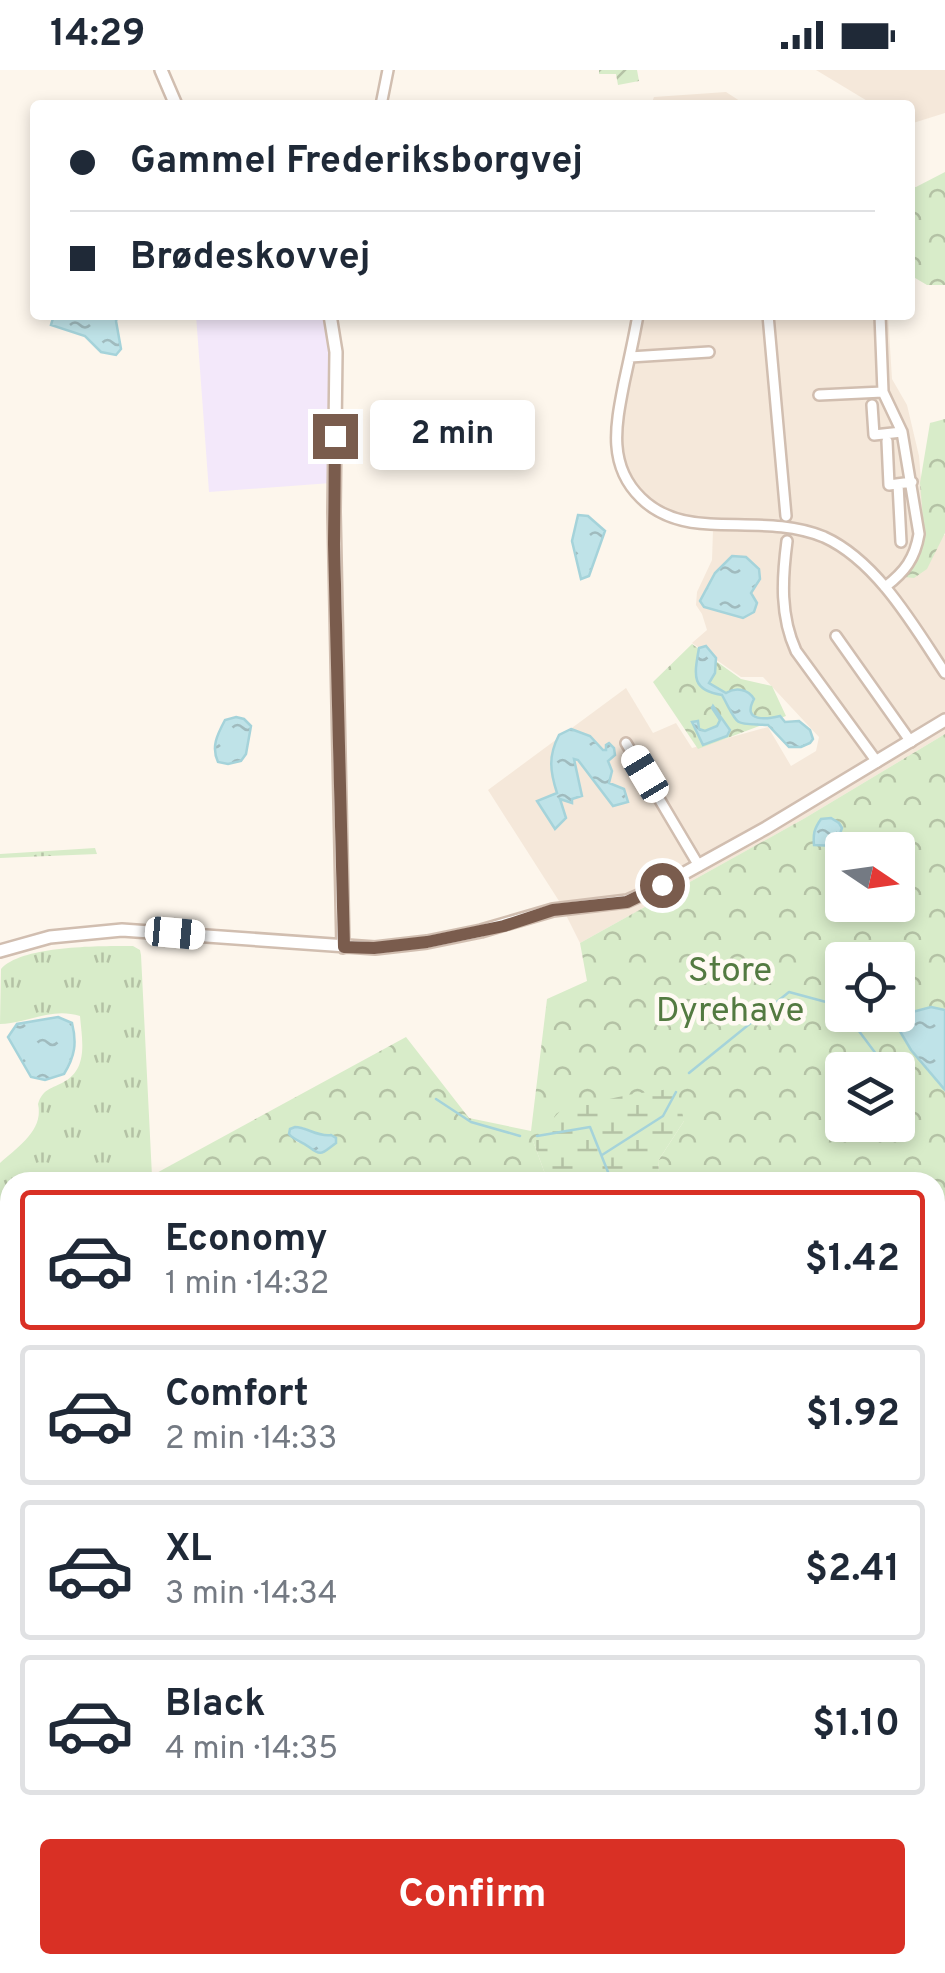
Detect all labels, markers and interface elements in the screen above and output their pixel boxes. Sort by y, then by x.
text: 14:29 [50,11,145,60]
text: Gammel Frederiksborgvej [130,138,583,187]
text: Brødeskovvej [130,234,370,283]
callout: 2 min [370,401,535,471]
route end [313,414,358,459]
text: 2 min [411,415,494,455]
car [617,741,673,807]
north arrow [825,832,915,922]
map controls [825,832,915,1142]
route start [640,863,685,908]
car [144,915,206,951]
button: locate [825,942,915,1032]
park label: Store Dyrehave [656,950,804,1034]
button: layers [825,1052,915,1142]
icon: car [45,1215,135,1305]
text: Economy [165,1216,327,1265]
text: $1.42 [805,1236,900,1285]
text: 1 min · 14:32 [165,1265,329,1305]
icon: car [45,1370,135,1460]
text: Comfort [165,1371,309,1420]
text: $1.92 [806,1391,900,1440]
text: 2 min · 14:33 [165,1420,337,1460]
icon: car [45,1525,135,1615]
text: XL [165,1526,212,1575]
text: $2.41 [805,1546,900,1595]
text: 3 min · 14:34 [165,1575,338,1615]
icon: car [45,1680,135,1770]
text: Black [165,1681,265,1730]
text: $1.10 [812,1701,900,1750]
text: 4 min · 14:35 [165,1730,338,1770]
button: Confirm [40,1839,905,1954]

